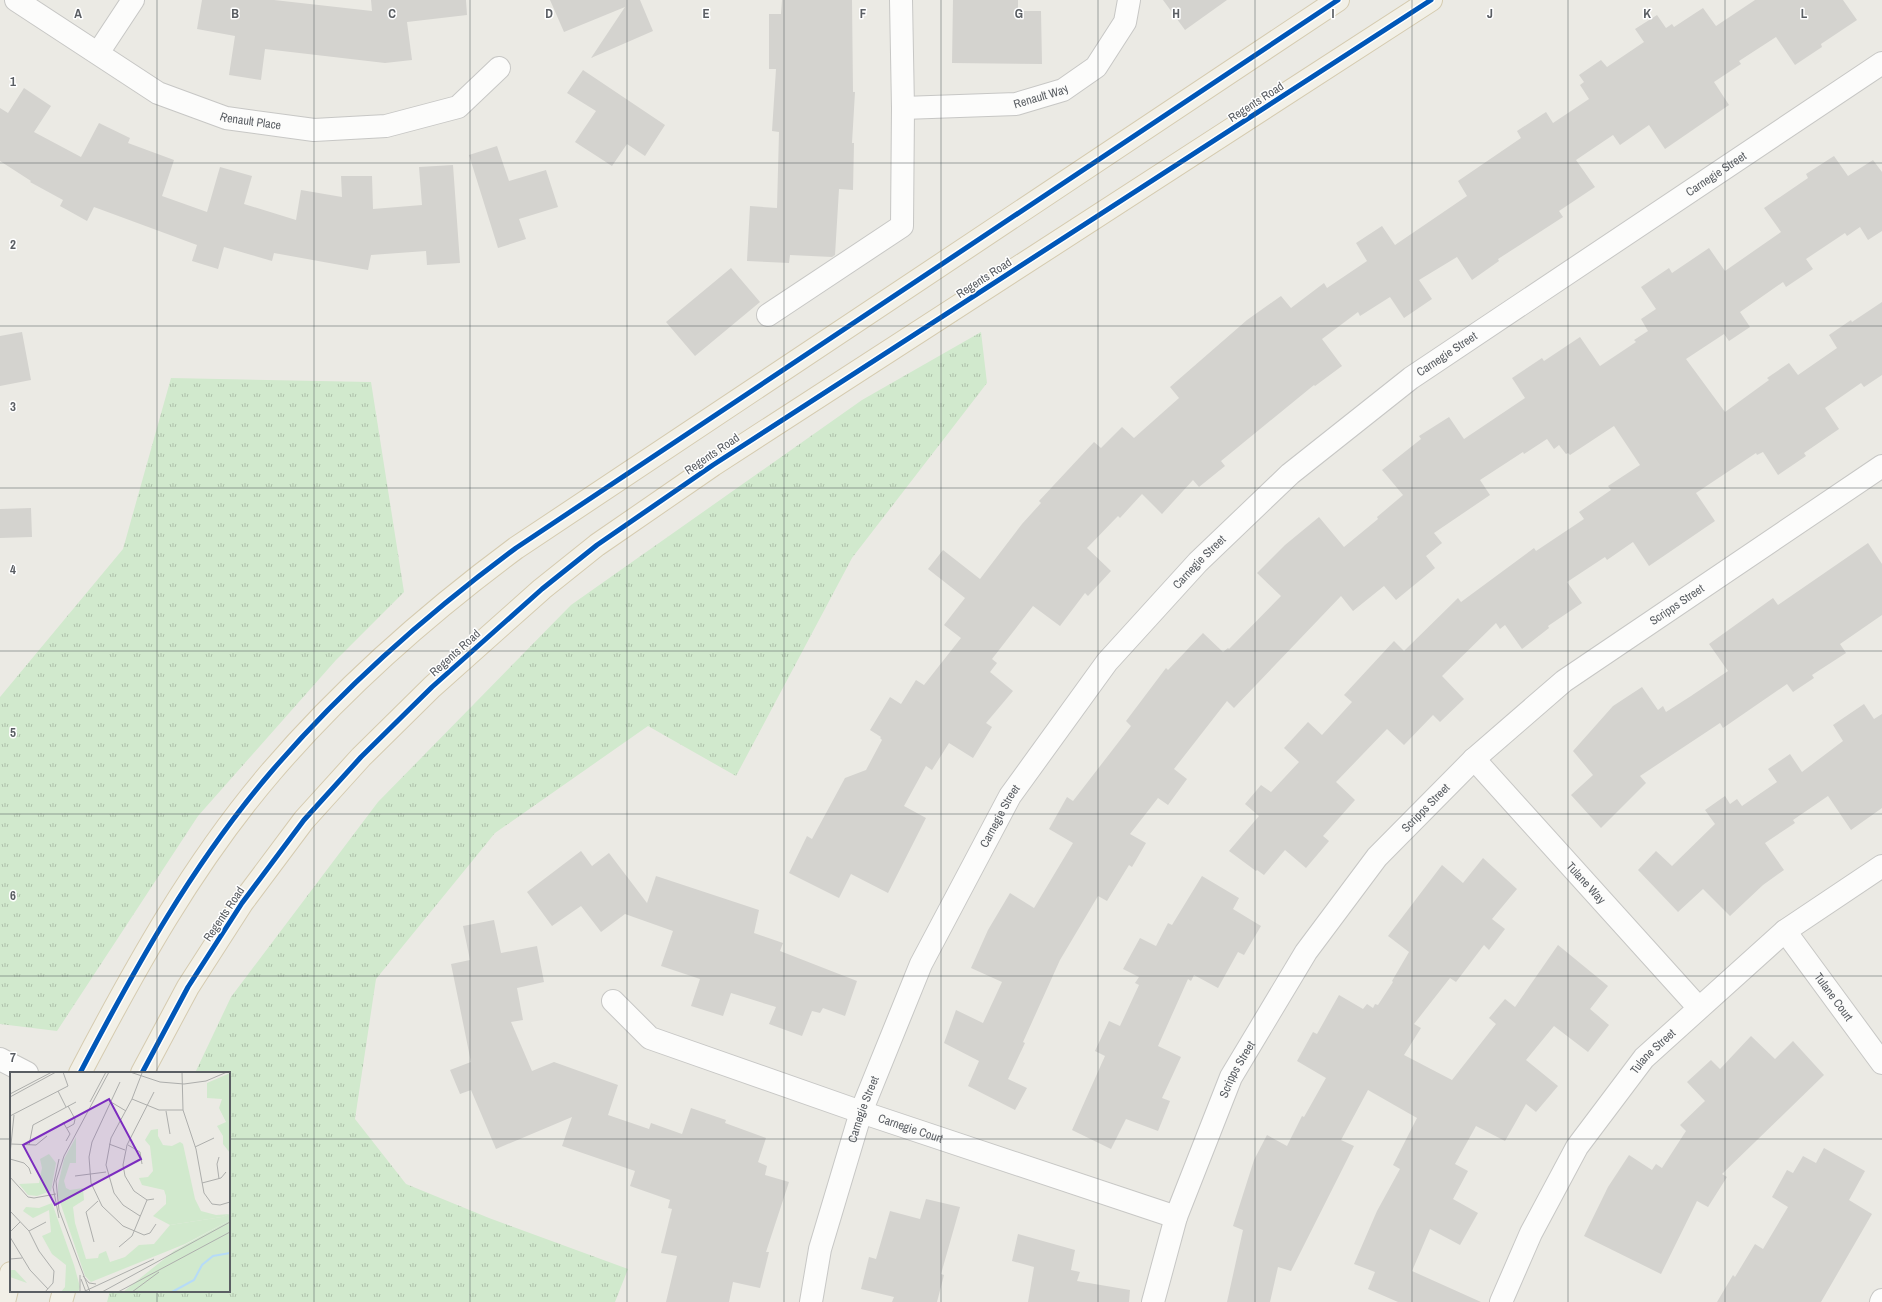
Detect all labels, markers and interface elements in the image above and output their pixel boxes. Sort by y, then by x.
text: A [74,5,82,22]
text: B [231,5,239,22]
text: C [388,5,396,22]
text: D [545,5,553,22]
text: E [702,5,710,22]
text: F [860,5,867,22]
text: G [1015,5,1023,22]
text: H [1172,5,1180,22]
text: I [1332,5,1335,22]
text: J [1487,5,1493,22]
text: K [1643,5,1651,22]
text: L [1801,5,1808,22]
text: 1 [10,73,16,90]
street label: Regents Road [1225,78,1287,126]
street label: Renault Way [1012,81,1072,112]
street label: Renault Place [218,108,282,133]
street label: Carnegie Street [1683,148,1750,200]
text: 2 [10,236,16,253]
street label: Regents Road [953,254,1015,302]
street label: Carnegie Street [1413,328,1480,380]
text: 3 [10,398,16,415]
street label: Regents Road [681,430,743,478]
street label: Carnegie Street [1169,531,1229,593]
text: 4 [10,561,16,578]
street label: Scripps Street [1646,580,1707,629]
street label: Regents Road [426,626,484,680]
text: 5 [10,724,16,741]
street label: Scripps Street [1398,780,1453,836]
street label: Carnegie Street [976,781,1024,850]
street label: Tulane Way [1563,858,1609,907]
street label: Regents Road [200,883,248,945]
text: 6 [10,887,16,904]
street label: Tulane Court [1810,970,1857,1025]
street label: Tulane Street [1627,1025,1679,1077]
street label: Scripps Street [1216,1038,1259,1100]
text: 7 [10,1049,16,1066]
inset map [10,1072,230,1292]
street label: Carnegie Street [844,1073,883,1145]
street label: Carnegie Court [876,1110,945,1147]

